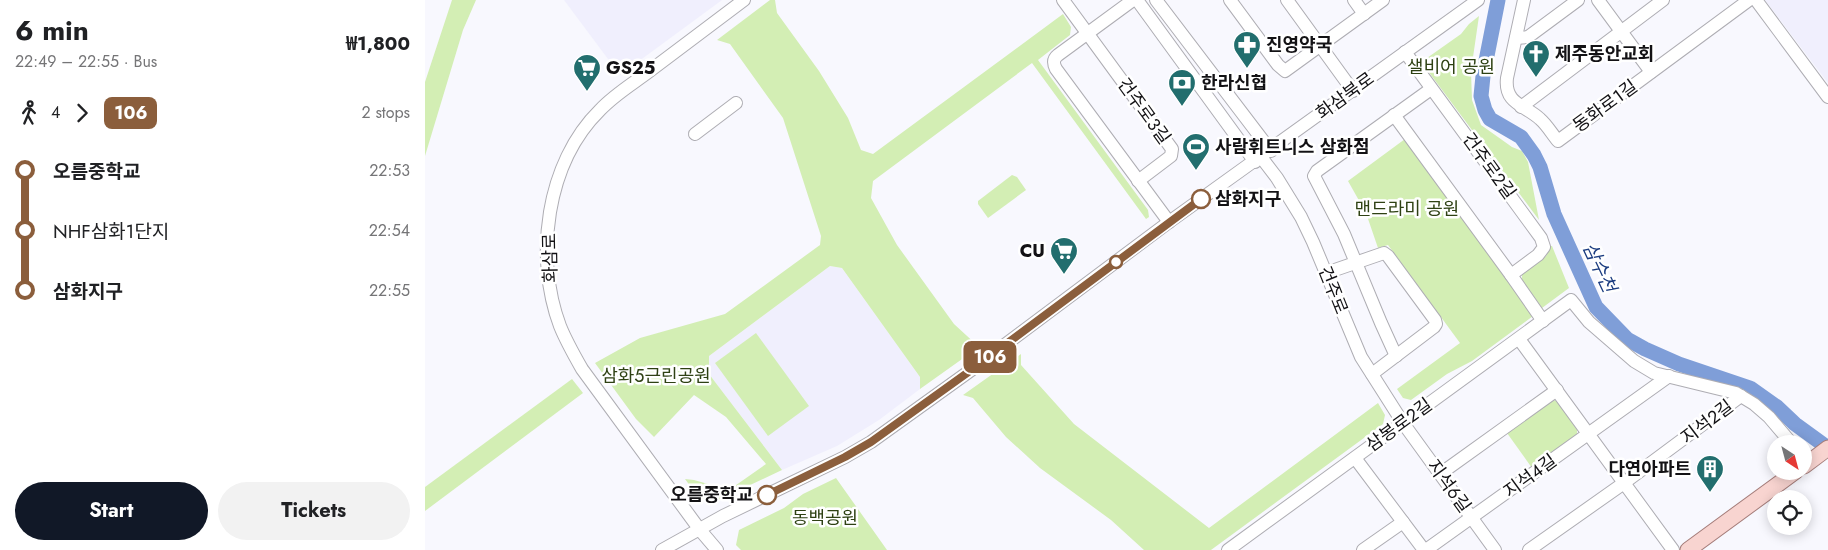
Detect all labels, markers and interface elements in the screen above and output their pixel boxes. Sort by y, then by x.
text: 6 min [15,10,89,51]
text: ₩1,800 [346,30,410,57]
pharmacy icon: 진영약국 [1232,30,1262,69]
place label: 진영약국 [1266,32,1332,58]
church icon: 제주동안교회 [1521,39,1551,78]
place label: 제주동안교회 [1555,41,1654,67]
text: 22:49 – 22:55 · Bus [15,50,157,73]
supermarket icon: GS25 [572,53,602,92]
park label: 샐비어 공원 [1407,54,1495,80]
place label: GS25 [606,55,655,81]
street label: 화삼북로 [1311,66,1379,126]
bank icon: 한라신협 [1167,68,1197,107]
place label: 한라신협 [1201,70,1267,96]
street label: 건주로3길 [1111,73,1177,149]
street label: 동화로1길 [1567,74,1643,138]
icon: walk [15,99,43,127]
icon: forward [68,99,96,127]
text: 106 [114,100,147,126]
text: 4 [51,101,60,124]
text: 2 stops [362,101,410,124]
street label: 건주로2길 [1456,127,1522,205]
sports icon: 사람휘트니스 삼화점 [1181,132,1211,171]
place label: 사람휘트니스 삼화점 [1215,134,1369,160]
text: 오름중학교 [53,158,140,185]
text: 22:53 [369,159,410,182]
place label: 삼화지구 [1215,186,1281,212]
marker: 삼화지구 [1191,189,1211,209]
park label: 맨드라미 공원 [1355,196,1459,222]
text: NHF삼화1단지 [53,218,169,245]
text: 22:54 [369,219,410,242]
street label: 화삼로 [537,233,563,283]
supermarket icon: CU [1049,236,1079,275]
place label: CU [1020,238,1045,264]
water label: 삼수천 [1576,238,1624,298]
unlabelled marker [1109,255,1123,269]
street label: 건주로 [1312,262,1354,318]
text: 삼화지구 [53,278,123,305]
text: 22:55 [369,279,410,302]
line badge: 106 [961,341,1019,373]
text: 106 [973,344,1007,370]
park label: 삼화5근린공원 [601,363,711,389]
street label: 삼봉로2길 [1360,392,1438,458]
street label: 지석2길 [1675,394,1739,450]
north arrow [1767,435,1813,480]
map controls [1767,435,1812,535]
street label: 지석4길 [1498,448,1562,504]
street label: 지석6길 [1421,454,1477,518]
building icon: 다연아파트 [1695,454,1725,493]
place label: 다연아파트 [1608,456,1691,482]
button: Start [15,482,208,540]
button: Tickets [218,482,410,540]
place label: 오름중학교 [670,482,753,508]
marker: 오름중학교 [757,485,777,505]
button: locate [1767,490,1812,535]
park label: 동백공원 [792,505,858,531]

